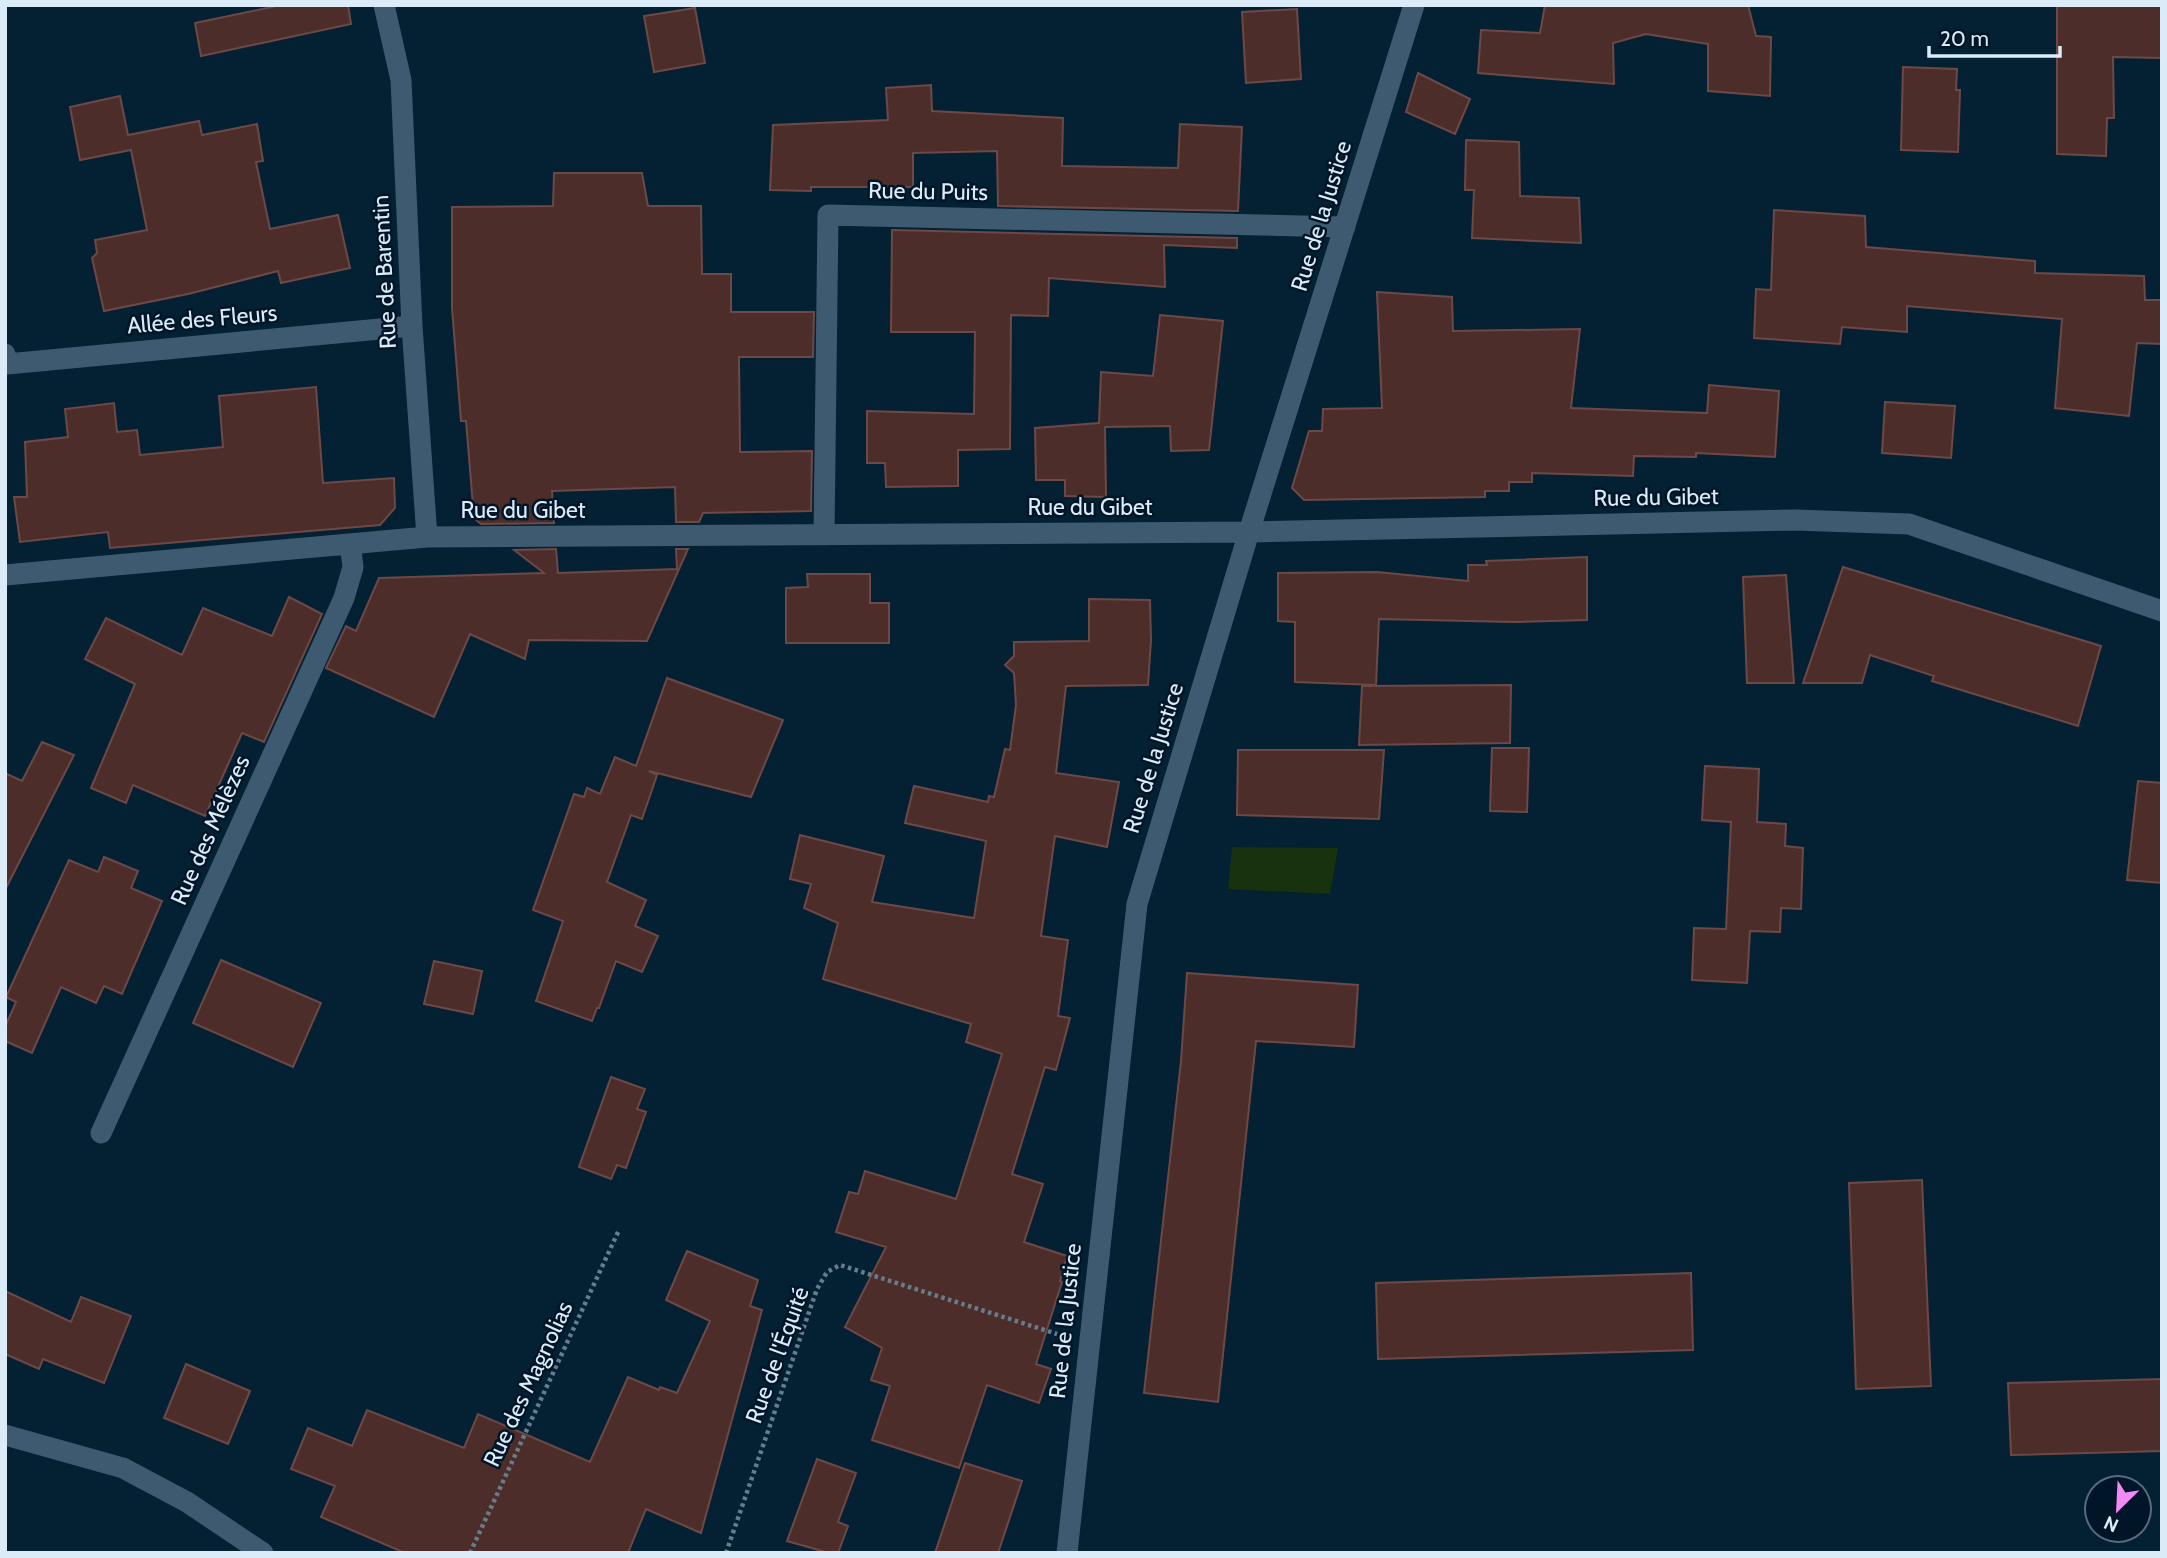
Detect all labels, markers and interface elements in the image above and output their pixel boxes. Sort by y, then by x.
scale bar [1929,14,2060,58]
text: 20 m [1940,26,1989,51]
street label: Rue de la Justice [1285,137,1357,295]
street label: Rue du Puits [868,176,988,206]
street label: Rue de Barentin [366,194,402,350]
street label: Allée des Fleurs [126,298,278,340]
street label: Rue du Gibet [1593,482,1719,512]
street label: Rue du Gibet [1027,493,1153,521]
street label: Rue du Gibet [460,496,586,524]
street label: Rue de la Justice [1117,679,1189,837]
street label: Rue des Mélèzes [164,751,256,909]
street label: Rue de la Justice [1043,1242,1087,1400]
street label: Rue de l'Équité [738,1282,815,1427]
street label: Rue des Magnolias [477,1297,579,1471]
north arrow [2083,1474,2153,1544]
text: N [2100,1511,2122,1537]

